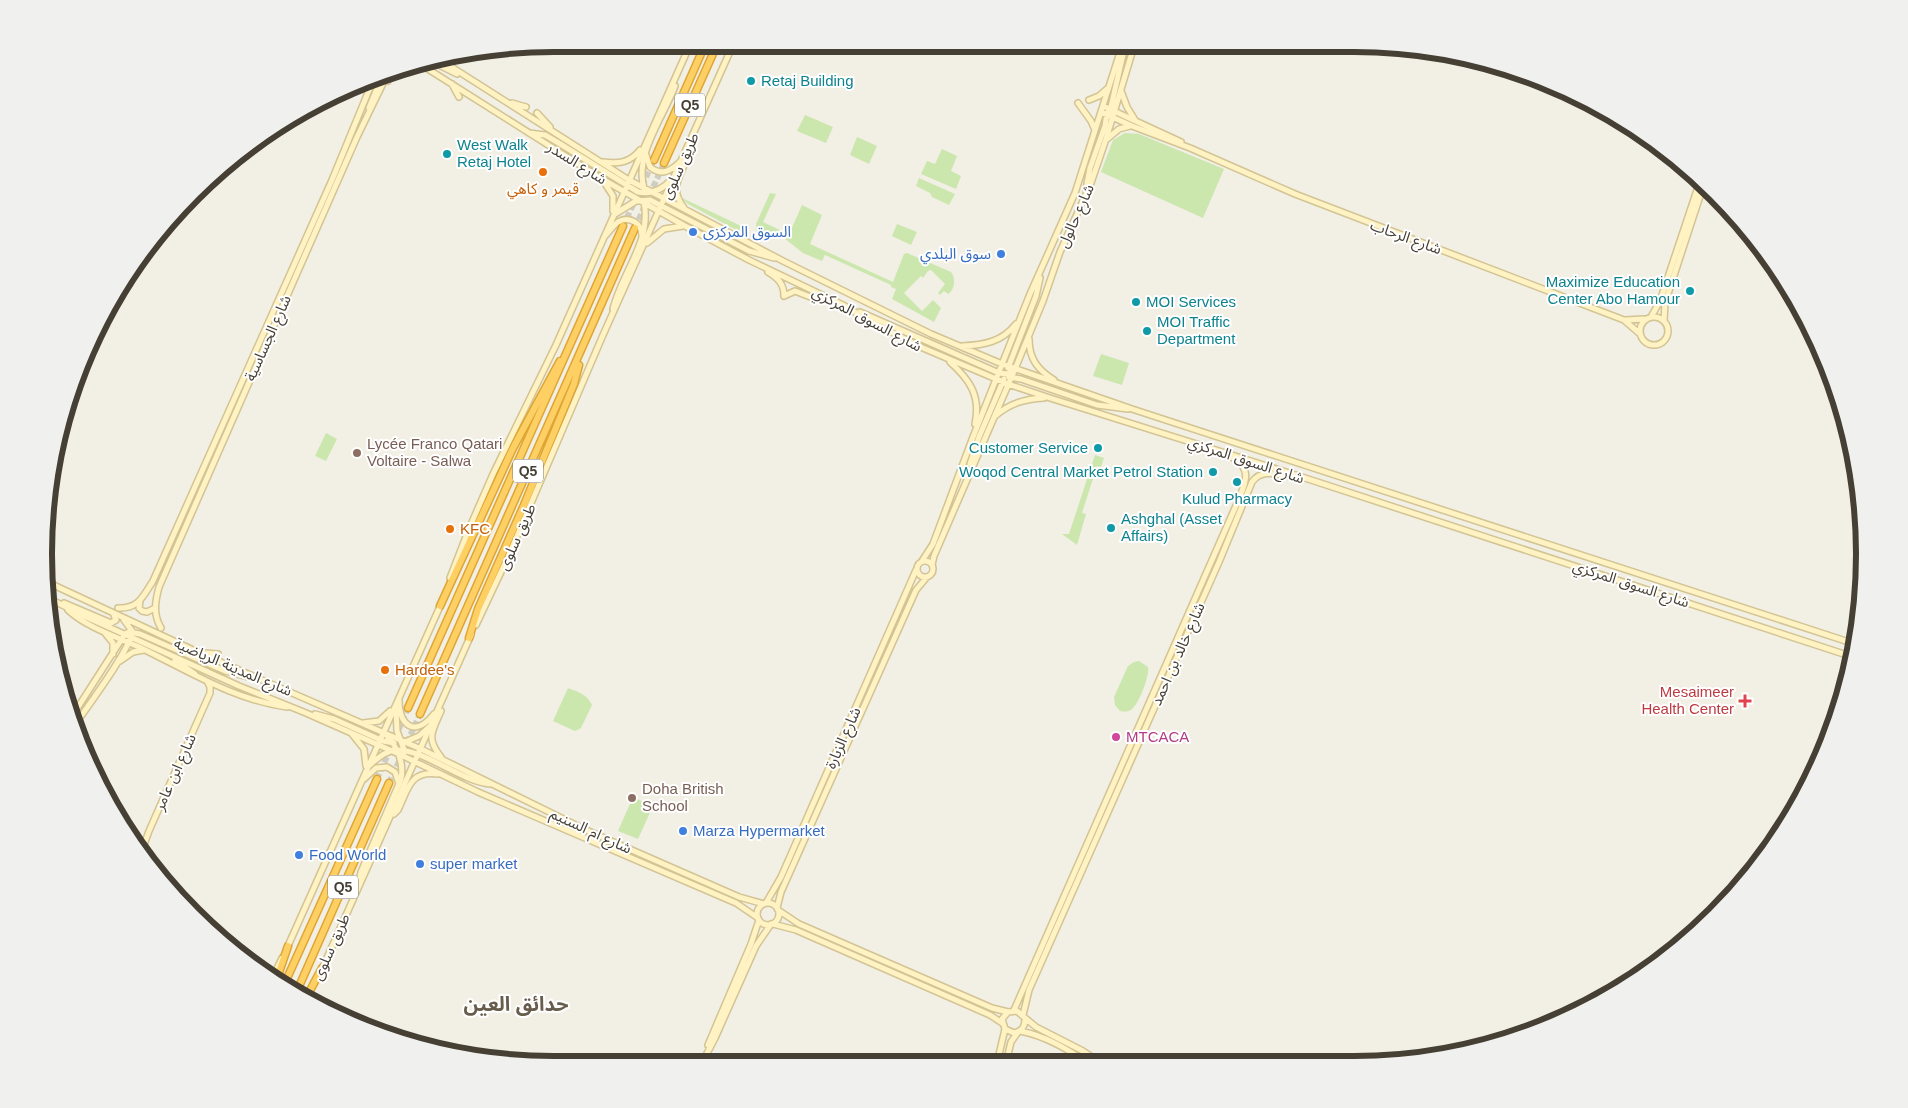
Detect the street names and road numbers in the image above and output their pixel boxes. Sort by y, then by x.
road number: Q5 [675,94,705,116]
street label: طريق سلوى [657,130,704,203]
street label: شارع السدر [541,137,610,191]
street label: شارع حالول [1054,181,1101,252]
street label: شارع الرحاب [1367,216,1444,261]
street label: شارع السوق المركزي [808,283,925,358]
street label: شارع الجساسية [241,292,298,385]
street label: شارع السوق المركزي [1185,433,1307,490]
road number: Q5 [513,460,543,482]
street label: طريق سلوى [494,501,541,574]
street label: شارع السوق المركزي [1570,557,1692,614]
street label: شارع خالد بن احمد [1147,599,1212,710]
street label: شارع المدينة الرياضية [170,634,295,703]
street label: شارع الزبارة [821,704,867,773]
street label: شارع ابن عامر [150,731,203,815]
street label: شارع ام السنيم [546,804,635,861]
road number: Q5 [328,876,358,899]
street label: طريق سلوى [308,911,355,984]

